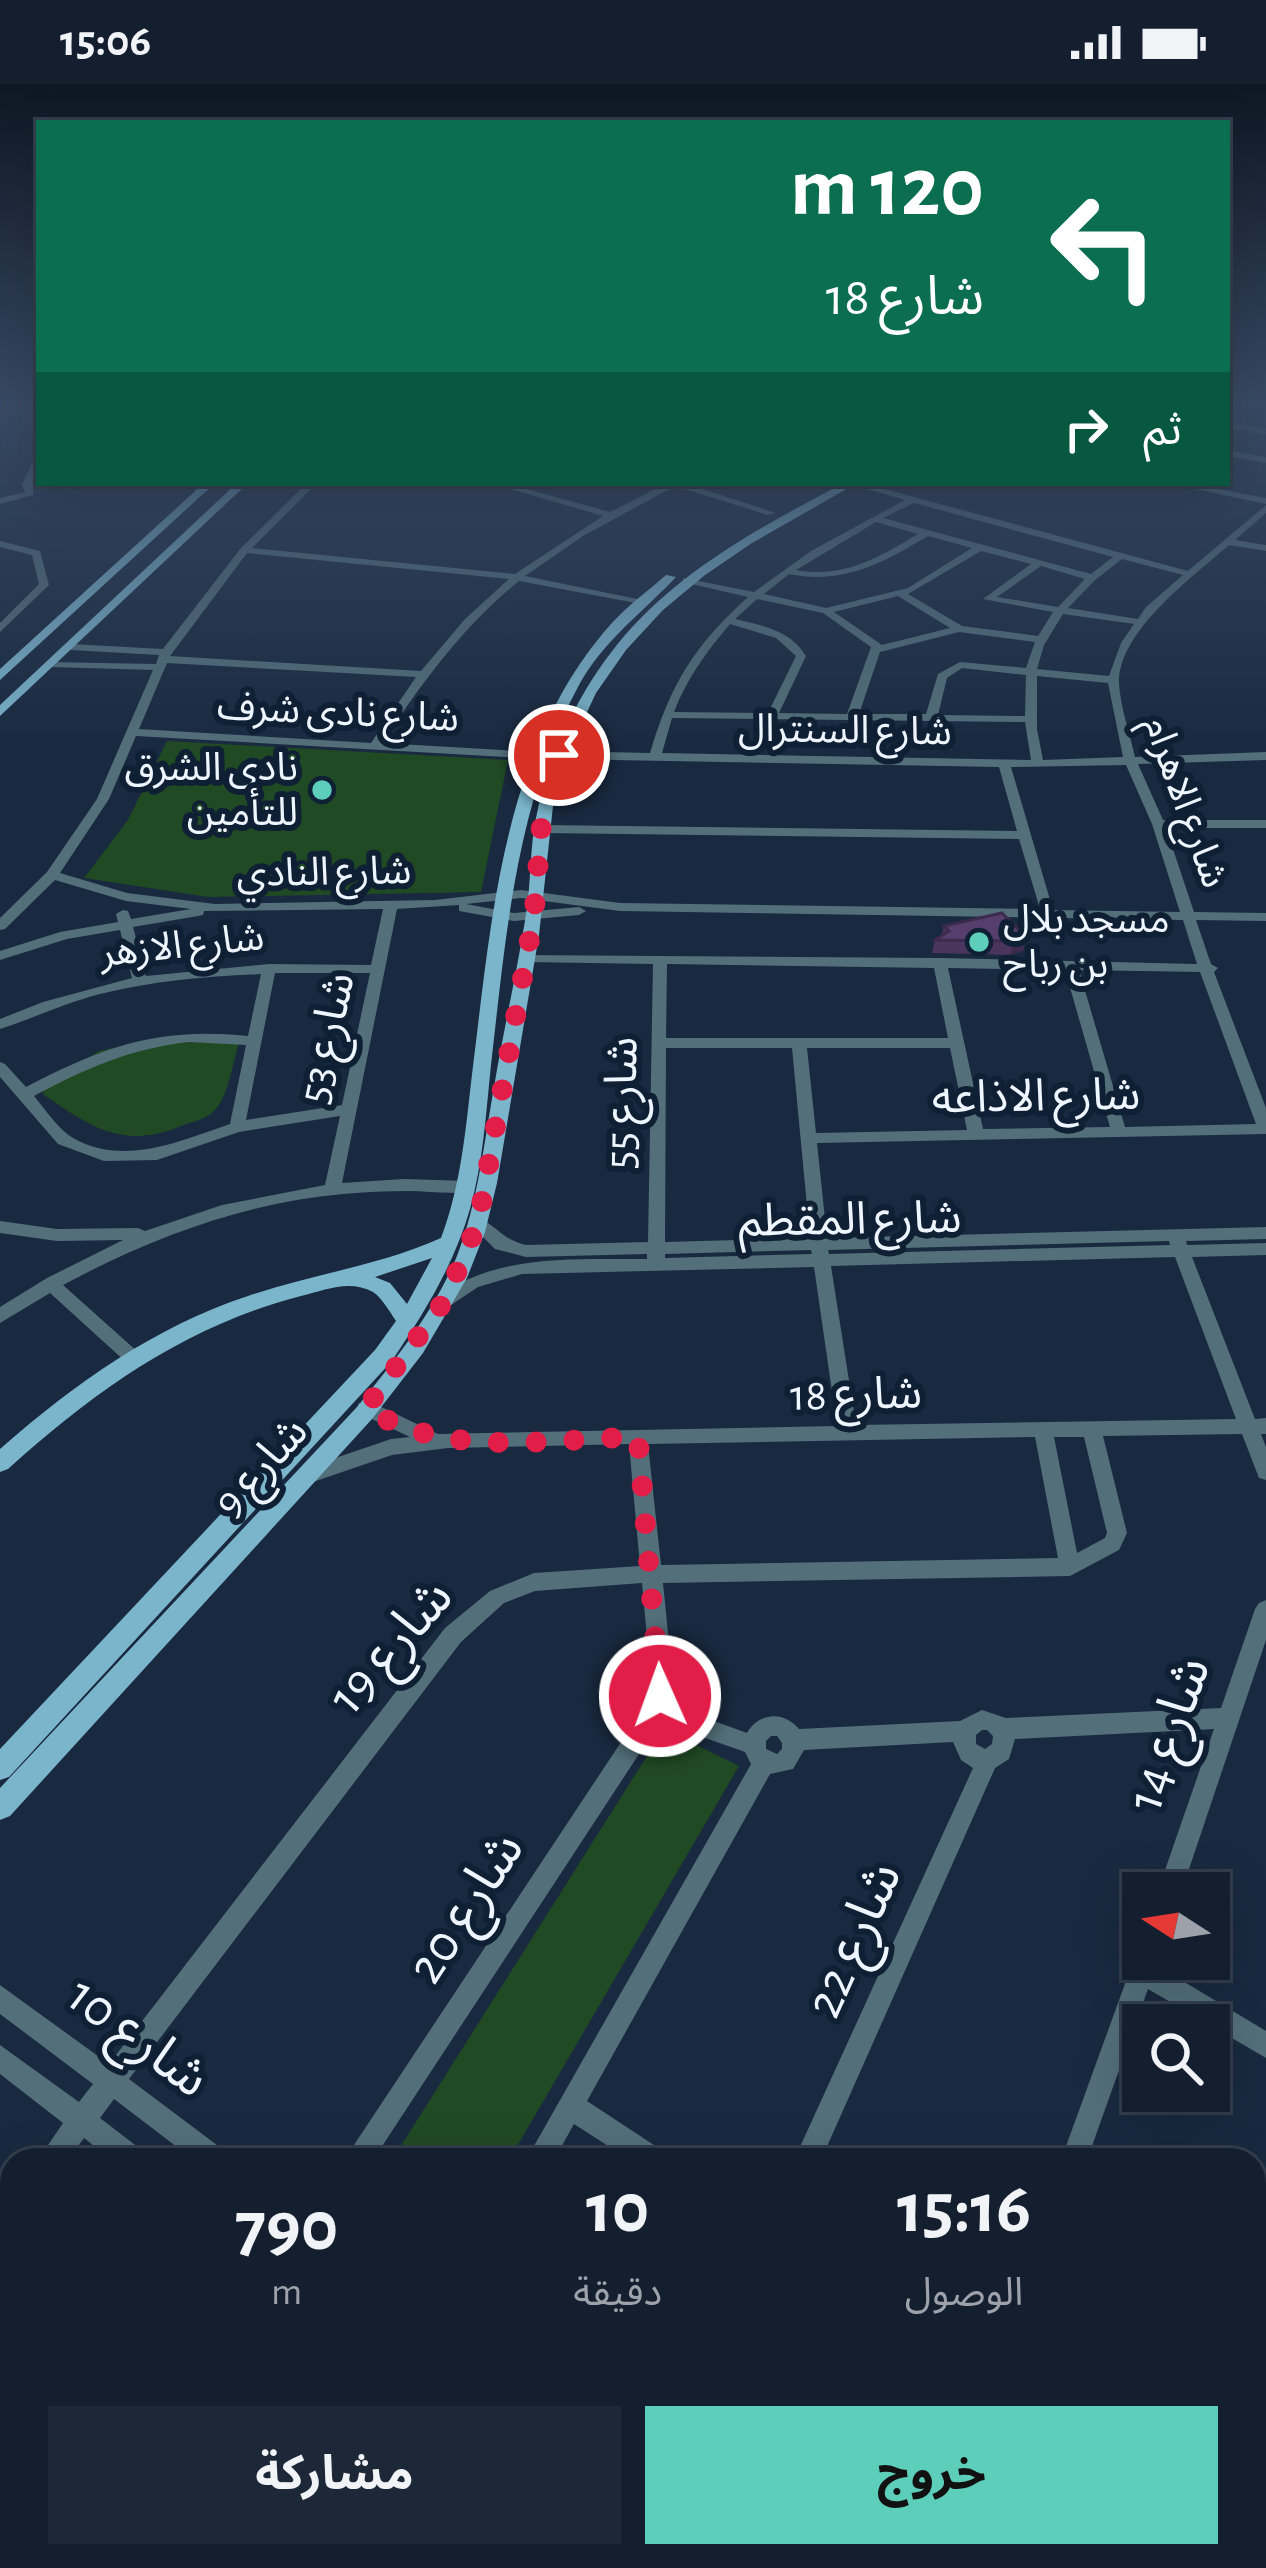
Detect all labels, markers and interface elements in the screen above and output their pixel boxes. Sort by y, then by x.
text: 15:06 [60,19,151,64]
text: 120 m [790,147,984,231]
icon: left [1026,168,1182,324]
text: شارع 18 [826,271,984,325]
icon: right [1053,396,1119,462]
text: ثم [1143,408,1182,453]
street label: شارع نادى شرف [216,687,460,746]
pin [508,704,610,806]
street label: شارع السنترال [738,710,952,759]
street label: شارع الاهرام [1128,711,1234,896]
icon: arrive [526,722,592,788]
place label: نادى الشرق للتأمين [124,749,298,834]
marker: نادى الشرق للتأمين [309,777,335,803]
street label: شارع النادي [236,852,412,902]
place label: مسجد بلال بن رباح [1003,901,1170,992]
street label: شارع الازهر [97,918,267,981]
marker: مسجد بلال بن رباح [966,929,992,955]
street label: شارع 53 [291,969,372,1109]
street label: شارع 55 [598,1036,655,1170]
street label: شارع الاذاعه [931,1073,1141,1130]
street label: شارع المقطم [738,1196,962,1253]
street label: شارع 18 [790,1371,923,1428]
street label: شارع 9 [205,1409,323,1531]
street label: شارع 19 [319,1570,471,1731]
position arrow [597,1633,723,1759]
street label: شارع 14 [1118,1650,1230,1821]
street label: شارع 20 [398,1823,543,1998]
street label: شارع 22 [796,1854,921,2030]
north arrow [1122,1872,1230,1980]
map controls [1122,1872,1230,2112]
street label: شارع 10 [51,1968,219,2116]
button: search [1122,2004,1230,2112]
text: 10 [586,2173,649,2245]
text: 15:16 [897,2173,1031,2245]
text: 790 [235,2191,338,2263]
text: m [271,2273,302,2312]
text: دقيقة [573,2274,662,2313]
text: الوصول [905,2274,1023,2313]
button: مشاركة [48,2406,621,2544]
button: خروج [645,2406,1218,2544]

